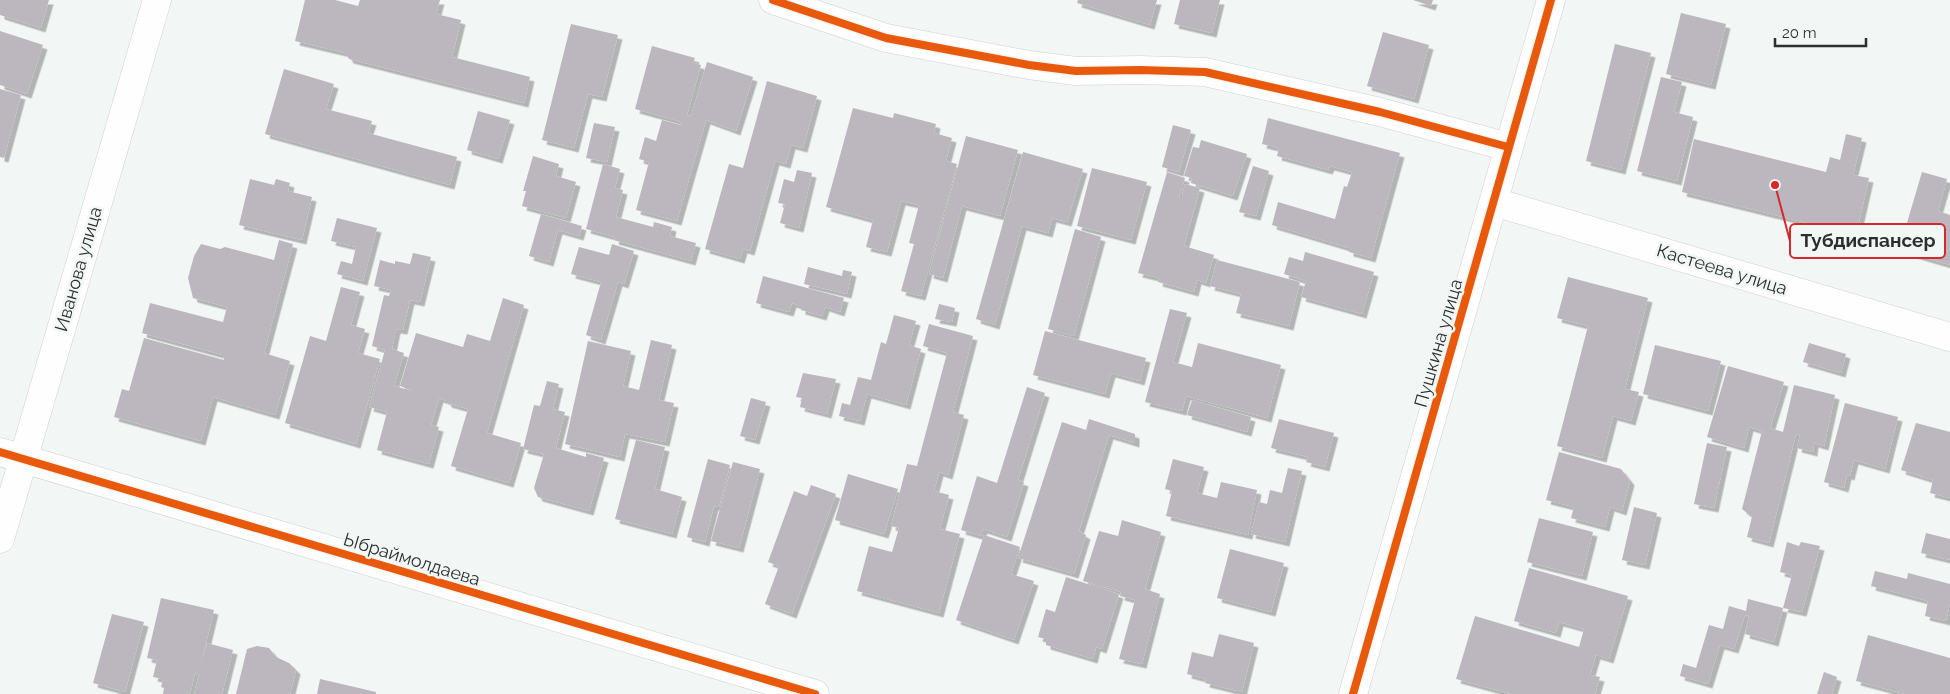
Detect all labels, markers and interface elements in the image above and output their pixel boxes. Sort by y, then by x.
scale bar [1775,15,1866,47]
text: 20 m [1782,24,1817,42]
street label: Иванова улица [50,204,106,334]
callout: Тубдиспансер [1790,224,1945,258]
text: Тубдиспансер [1801,229,1935,251]
street label: Кастеева улица [1654,239,1790,299]
street label: Пушкина улица [1410,276,1466,410]
street label: Ыбраймолдаева [341,528,483,590]

